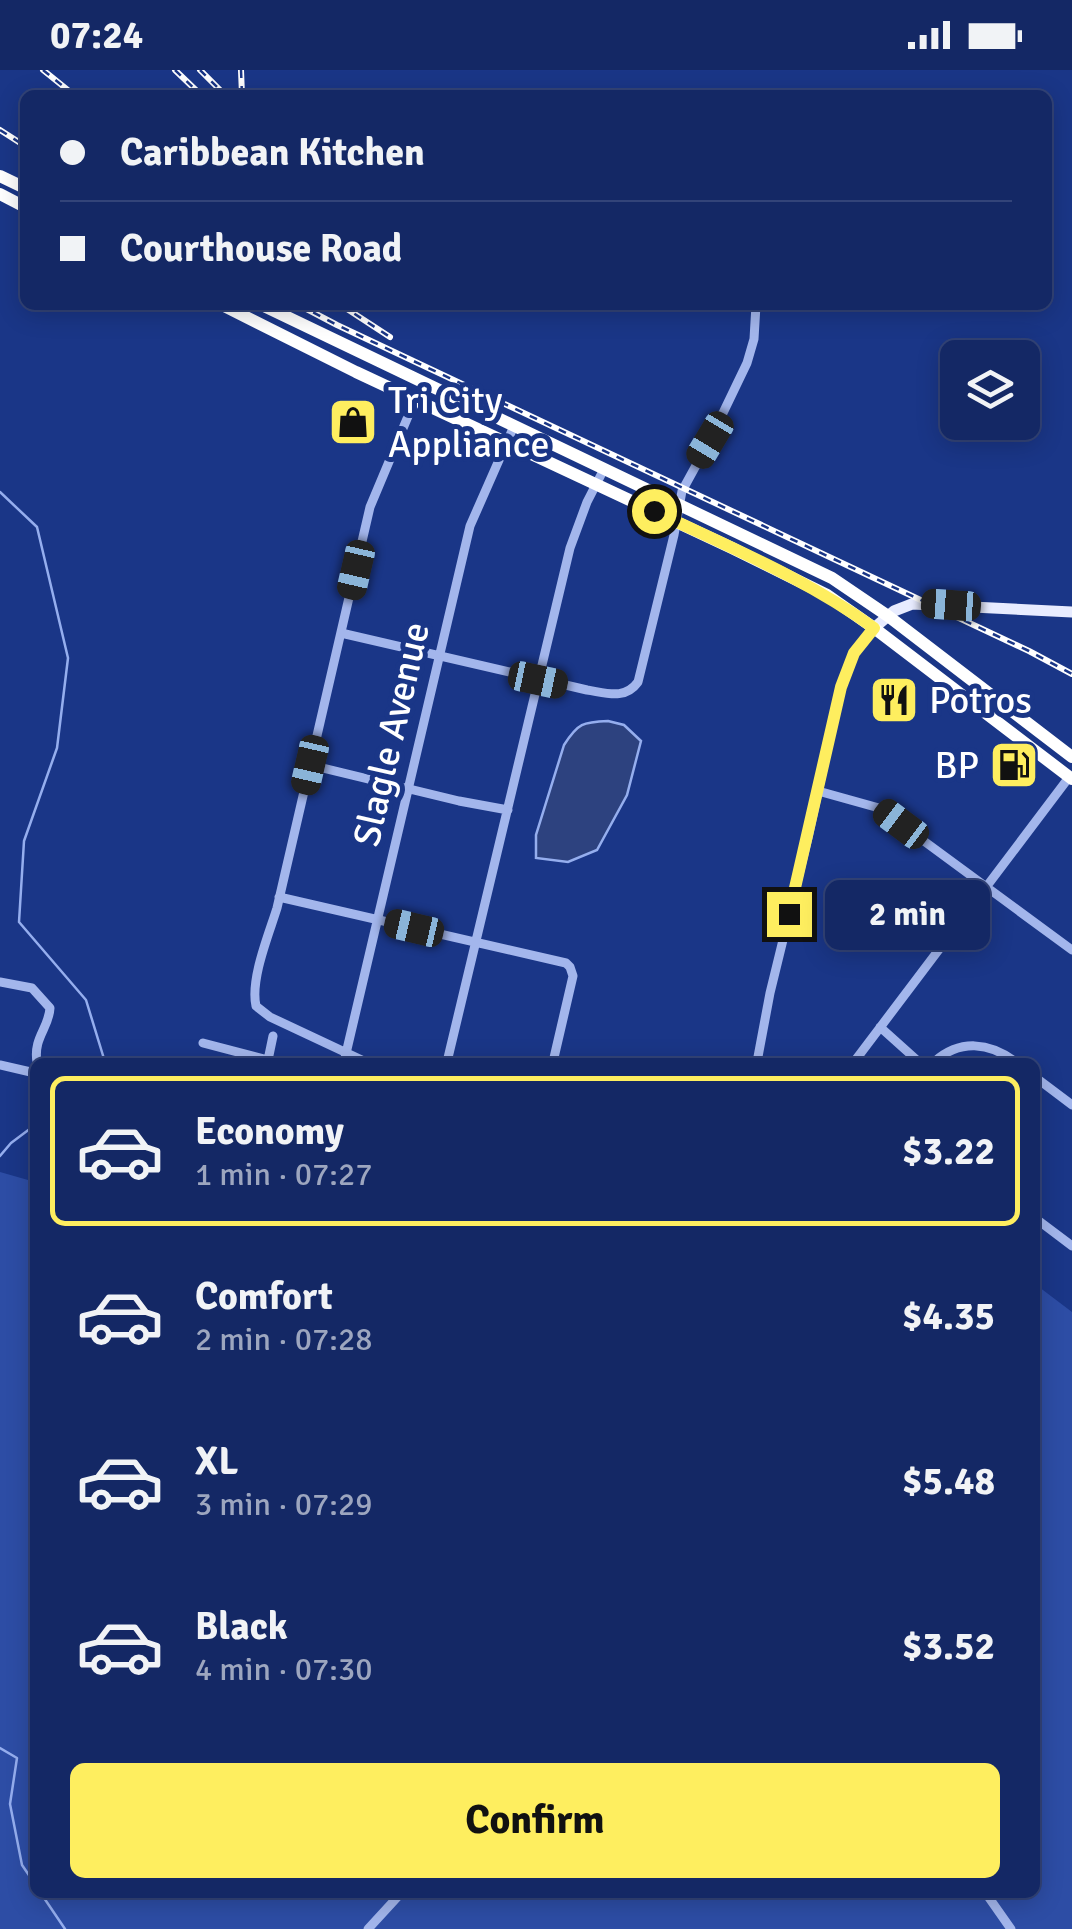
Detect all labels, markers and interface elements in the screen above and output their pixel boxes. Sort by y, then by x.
text: 07:24 [50,12,143,59]
text: Caribbean Kitchen [120,129,425,176]
text: Courthouse Road [120,225,402,272]
map controls [940,340,1040,440]
button: layers [940,340,1040,440]
place label: Tri City Appliance [388,377,550,468]
shop icon: Tri City Appliance [327,396,379,448]
car [682,407,738,473]
route start [632,489,677,534]
car [335,537,377,603]
car [920,588,982,622]
street label: Slagle Avenue [343,617,440,851]
car [506,659,570,701]
restaurant icon: Potros [868,674,920,726]
place label: Potros [929,677,1032,724]
car [289,732,331,798]
fuel station icon: BP [988,739,1040,791]
place label: BP [934,742,979,789]
car [868,794,934,854]
callout: 2 min [824,879,989,949]
route end [767,892,812,937]
text: 2 min [869,895,946,934]
car [381,907,447,949]
icon: car [75,1106,165,1196]
text: Economy [195,1108,344,1155]
text: $3.22 [902,1128,995,1175]
text: 1 min · 07:27 [195,1155,373,1194]
icon: car [75,1271,165,1361]
text: Comfort [195,1273,333,1320]
text: $4.35 [902,1293,995,1340]
text: 2 min · 07:28 [195,1320,373,1359]
icon: car [75,1436,165,1526]
text: XL [195,1438,238,1485]
text: $5.48 [902,1458,995,1505]
text: 3 min · 07:29 [195,1485,373,1524]
icon: car [75,1601,165,1691]
text: Black [195,1603,288,1650]
text: $3.52 [902,1623,995,1670]
text: 4 min · 07:30 [195,1650,373,1689]
button: Confirm [70,1763,1000,1878]

